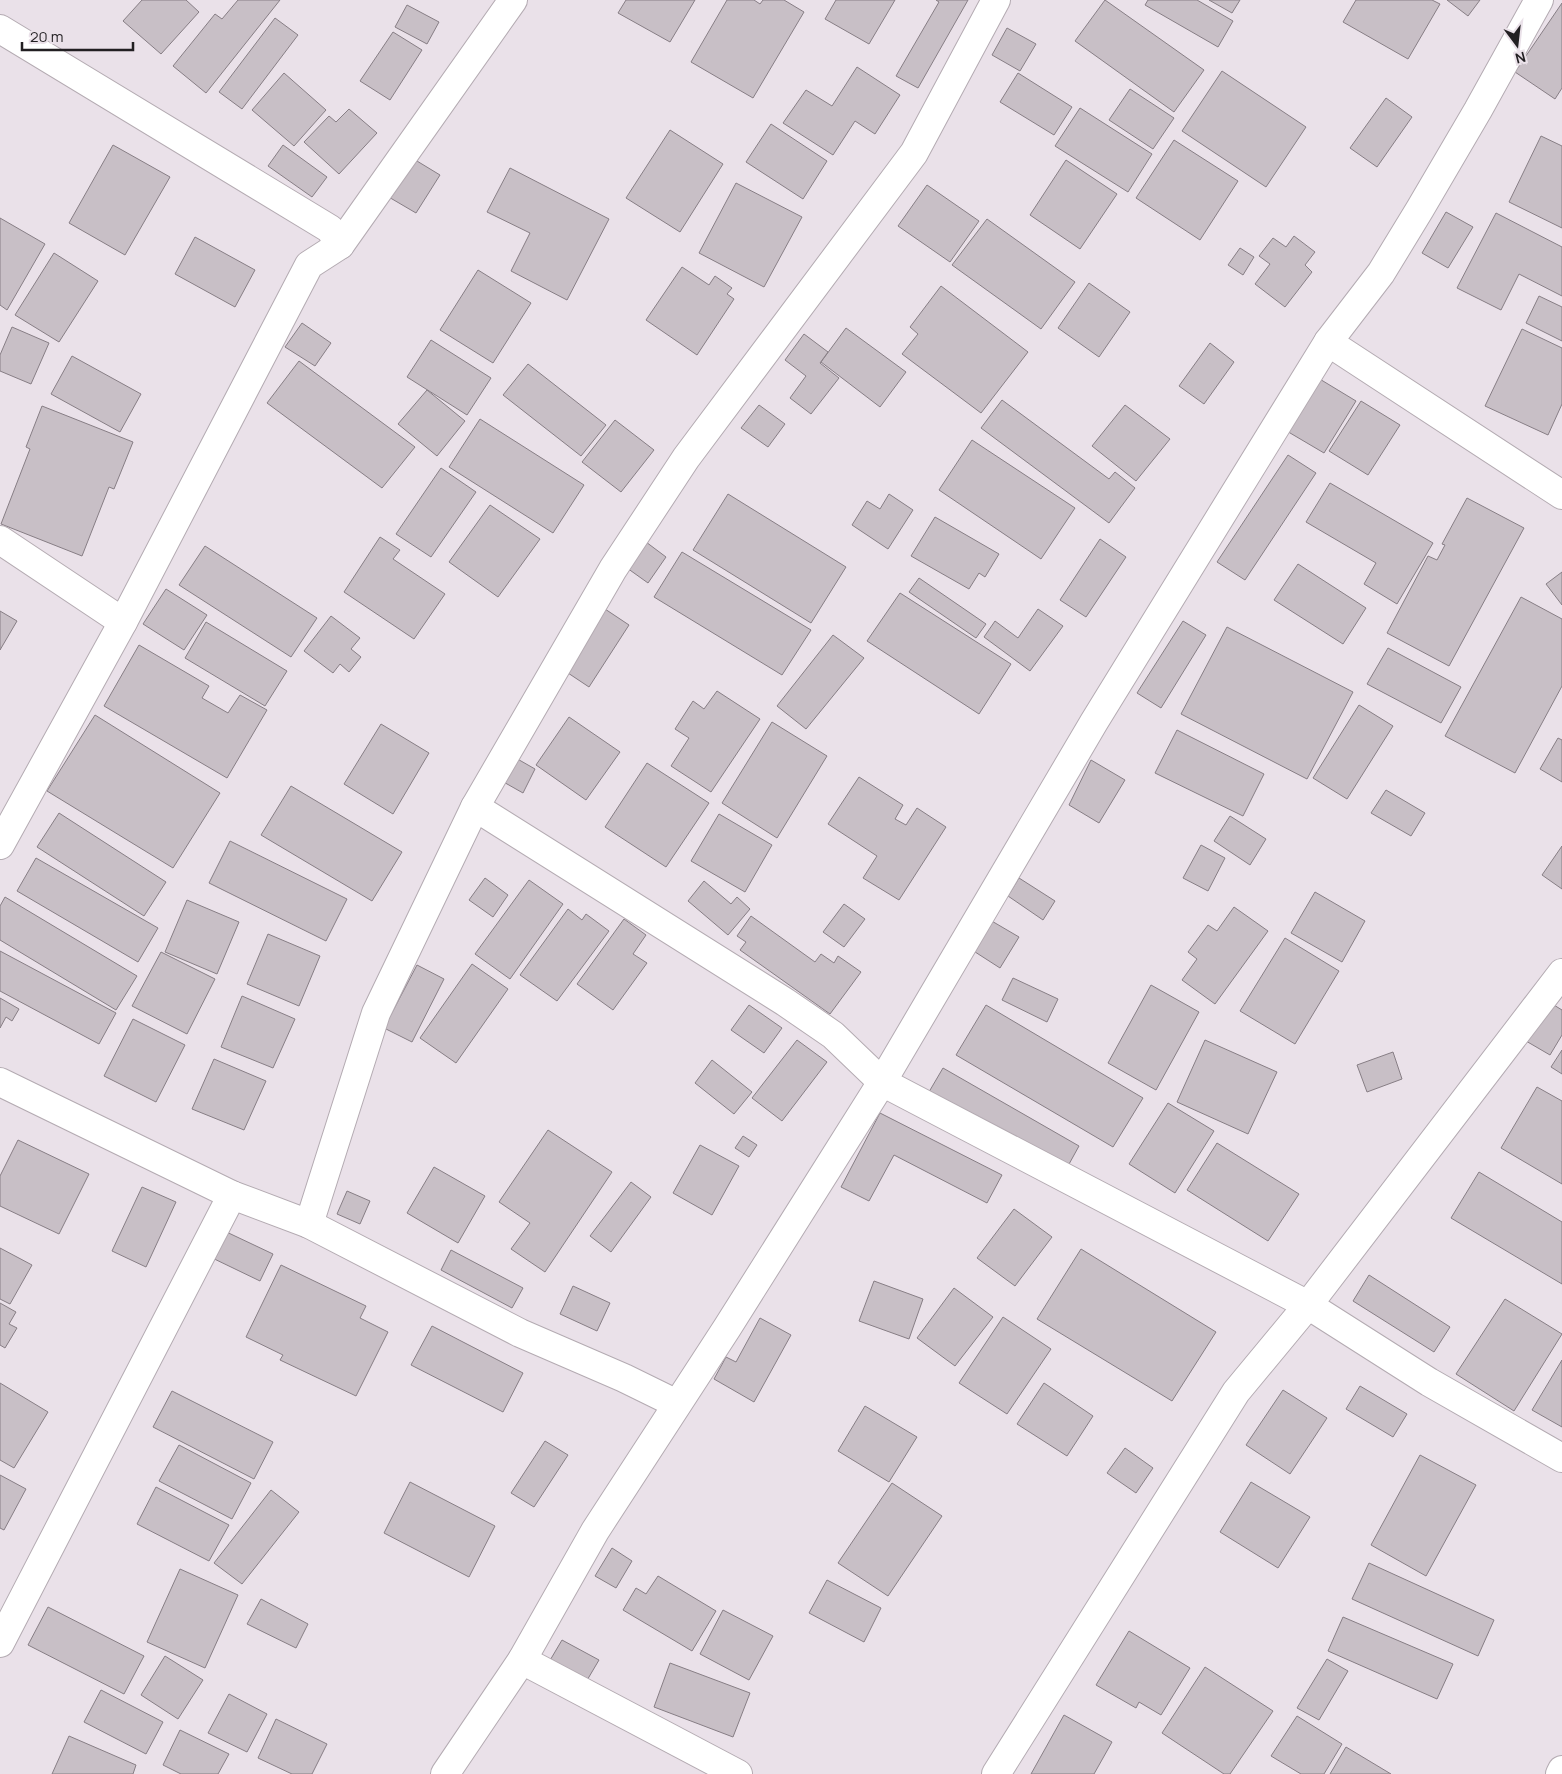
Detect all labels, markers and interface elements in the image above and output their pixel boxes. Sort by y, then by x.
scale bar [22,20,134,52]
north arrow [1492,20,1542,70]
text: 20 m [30,26,63,47]
text: N [1513,48,1528,69]

